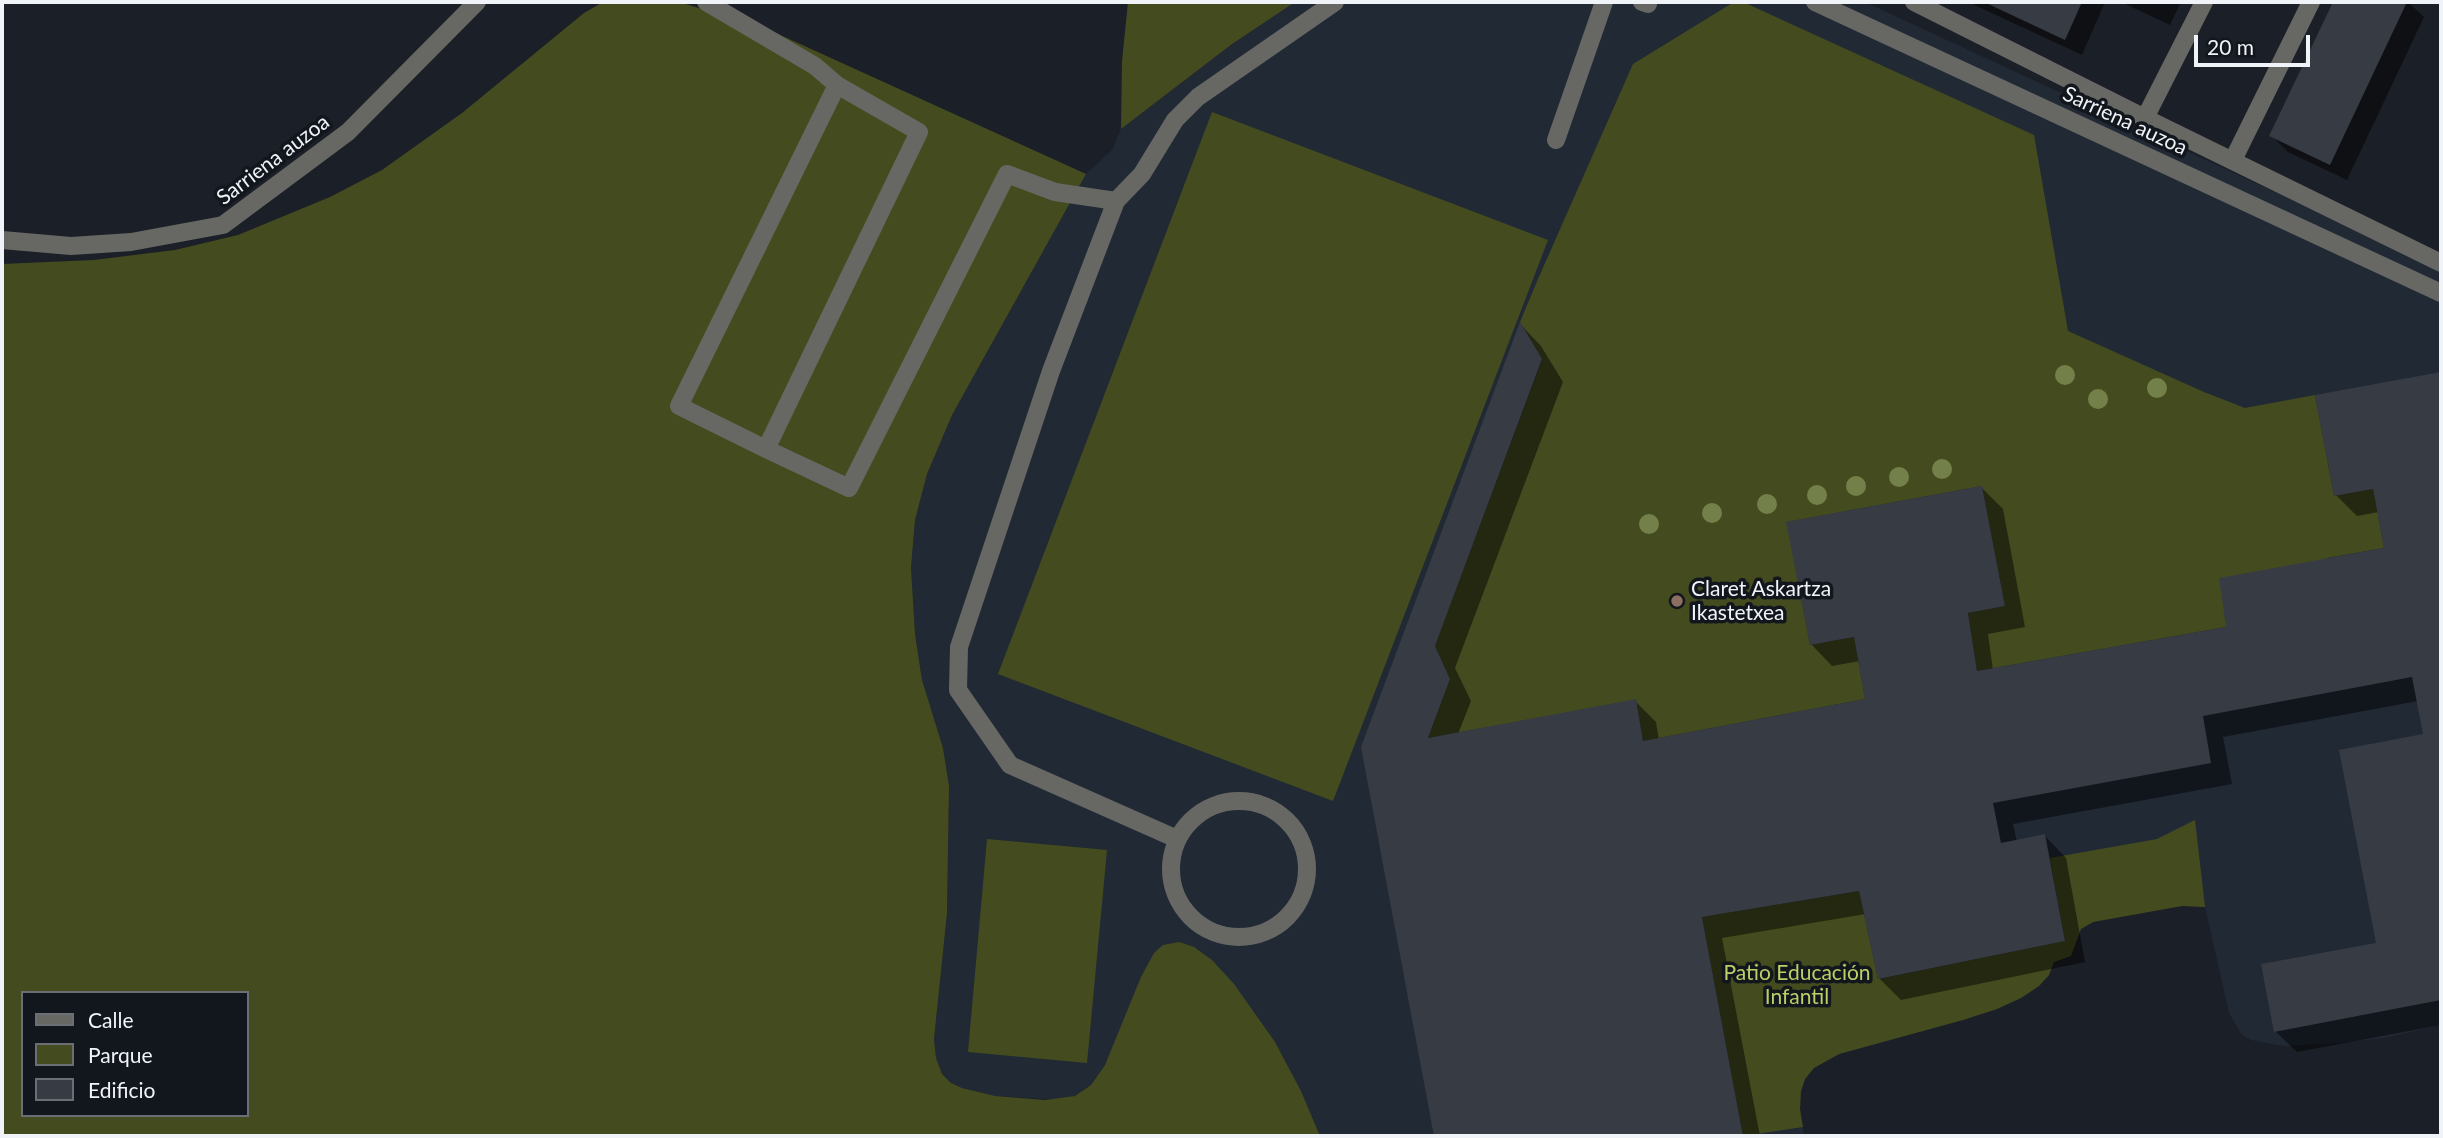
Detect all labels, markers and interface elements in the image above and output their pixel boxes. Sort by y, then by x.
scale bar [2198,21,2314,65]
text: 20 m [2207,34,2254,59]
street label: Sarriena auzoa [2059,81,2191,161]
street label: Sarriena auzoa [212,109,334,211]
place label: Claret Askartza Ikastetxea [1691,576,1831,626]
marker: Claret Askartza Ikastetxea [1669,593,1685,609]
park label: Patio Educación Infantil [1723,960,1871,1010]
legend [21,991,248,1117]
text: Calle [88,1007,133,1032]
text: Parque [88,1042,153,1067]
text: Edificio [88,1077,155,1102]

